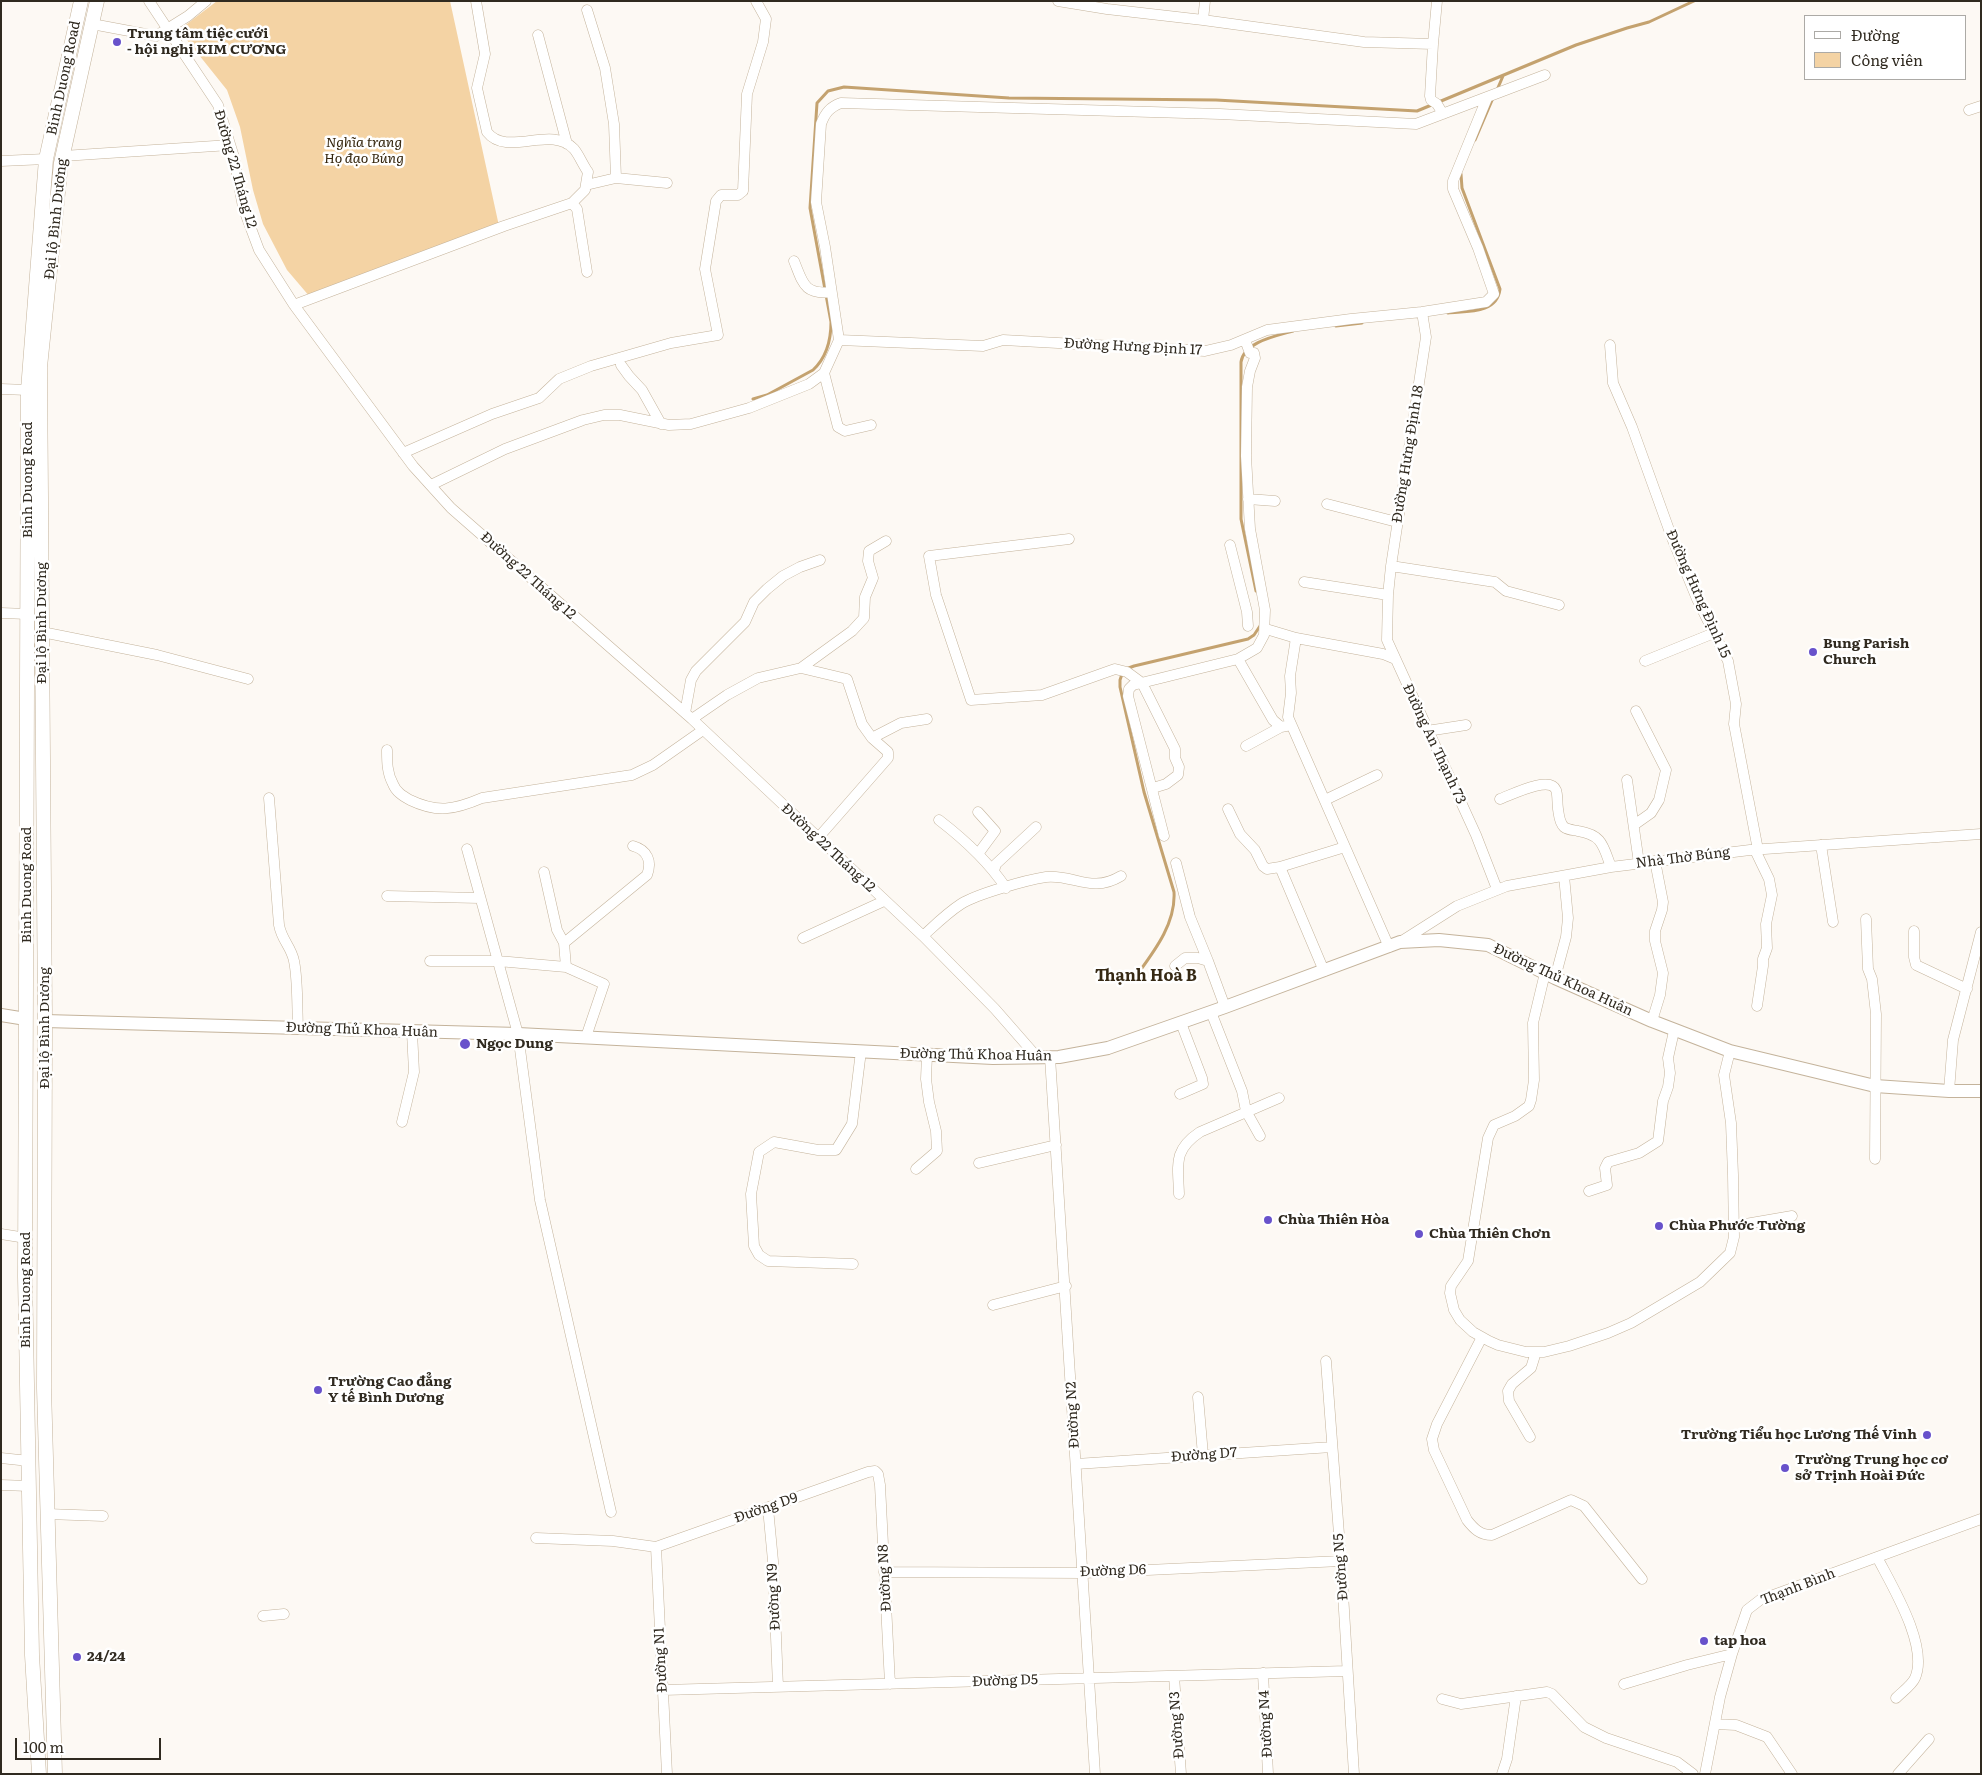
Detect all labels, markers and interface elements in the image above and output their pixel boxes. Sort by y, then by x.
legend [1804,15,1967,80]
street label: Binh Duong Road [44,19,84,137]
text: Đường [1851,23,1900,46]
place label: Trung tâm tiệc cưới - hội nghị KIM CƯƠNG [127,26,286,58]
marker: Trung tâm tiệc cưới - hội nghị KIM CƯƠNG [111,36,123,48]
text: Công viên [1851,48,1923,71]
street label: Đường 22 Tháng 12 [210,108,260,230]
park label: Nghĩa trang Họ đạo Búng [324,135,404,168]
street label: Đại lộ Bình Dương [41,157,71,281]
street label: Đường Hưng Định 17 [1064,335,1202,359]
street label: Đường Hưng Định 18 [1389,384,1427,524]
street label: Binh Duong Road [20,422,36,538]
street label: Đường Hưng Định 15 [1662,527,1734,661]
street label: Đường 22 Tháng 12 [477,529,579,623]
street label: Đại lộ Bình Dương [34,562,50,684]
place label: Bung Parish Church [1823,636,1909,669]
marker: Bung Parish Church [1807,646,1819,658]
street label: Đường An Thạnh 73 [1399,681,1469,807]
street label: Đường 22 Tháng 12 [777,800,879,896]
street label: Binh Duong Road [19,827,35,943]
street label: Nhà Thờ Búng [1635,844,1731,872]
street label: Đường Thủ Khoa Huân [1491,940,1635,1020]
district label: Thạnh Hoà B [1095,966,1197,986]
street label: Đại lộ Bình Dương [37,967,53,1089]
street label: Đường Thủ Khoa Huân [286,1019,438,1041]
place label: Ngọc Dung [476,1036,553,1052]
marker: Ngọc Dung [458,1037,472,1051]
street label: Đường Thủ Khoa Huân [900,1045,1052,1065]
place label: Chùa Thiên Hòa [1278,1212,1389,1228]
marker: Chùa Thiên Hòa [1262,1214,1274,1226]
place label: Chùa Phước Tường [1669,1218,1805,1234]
marker: Chùa Phước Tường [1653,1220,1665,1232]
place label: Chùa Thiên Chơn [1429,1226,1551,1242]
marker: Chùa Thiên Chơn [1413,1228,1425,1240]
street label: Binh Duong Road [18,1232,34,1348]
place label: Trường Cao đẳng Y tế Bình Dương [328,1374,451,1406]
street label: Đường N2 [1063,1381,1083,1449]
marker: Trường Cao đẳng Y tế Bình Dương [312,1384,324,1396]
place label: Trường Tiểu học Lương Thế Vinh [1681,1427,1917,1443]
marker: Trường Tiểu học Lương Thế Vinh [1921,1429,1933,1441]
street label: Đường D7 [1170,1444,1238,1466]
place label: Trường Trung học cơ sở Trịnh Hoài Đức [1795,1452,1948,1484]
marker: Trường Trung học cơ sở Trịnh Hoài Đức [1779,1462,1791,1474]
street label: Đường D9 [732,1489,800,1527]
street label: Đường N5 [1330,1533,1352,1601]
street label: Đường N8 [875,1544,895,1612]
street label: Đường D6 [1079,1561,1147,1581]
street label: Đường N9 [764,1563,784,1631]
street label: Thạnh Bình [1758,1565,1838,1609]
street label: Đường N1 [651,1627,671,1693]
place label: tap hoa [1714,1633,1766,1649]
marker: tap hoa [1698,1635,1710,1647]
place label: 24/24 [87,1649,125,1665]
marker: 24/24 [71,1651,83,1663]
street label: Đường D5 [972,1671,1038,1691]
street label: Đường N4 [1256,1690,1276,1758]
street label: Đường N3 [1166,1691,1188,1759]
scale bar [18,1728,164,1760]
text: 100 m [23,1735,64,1758]

